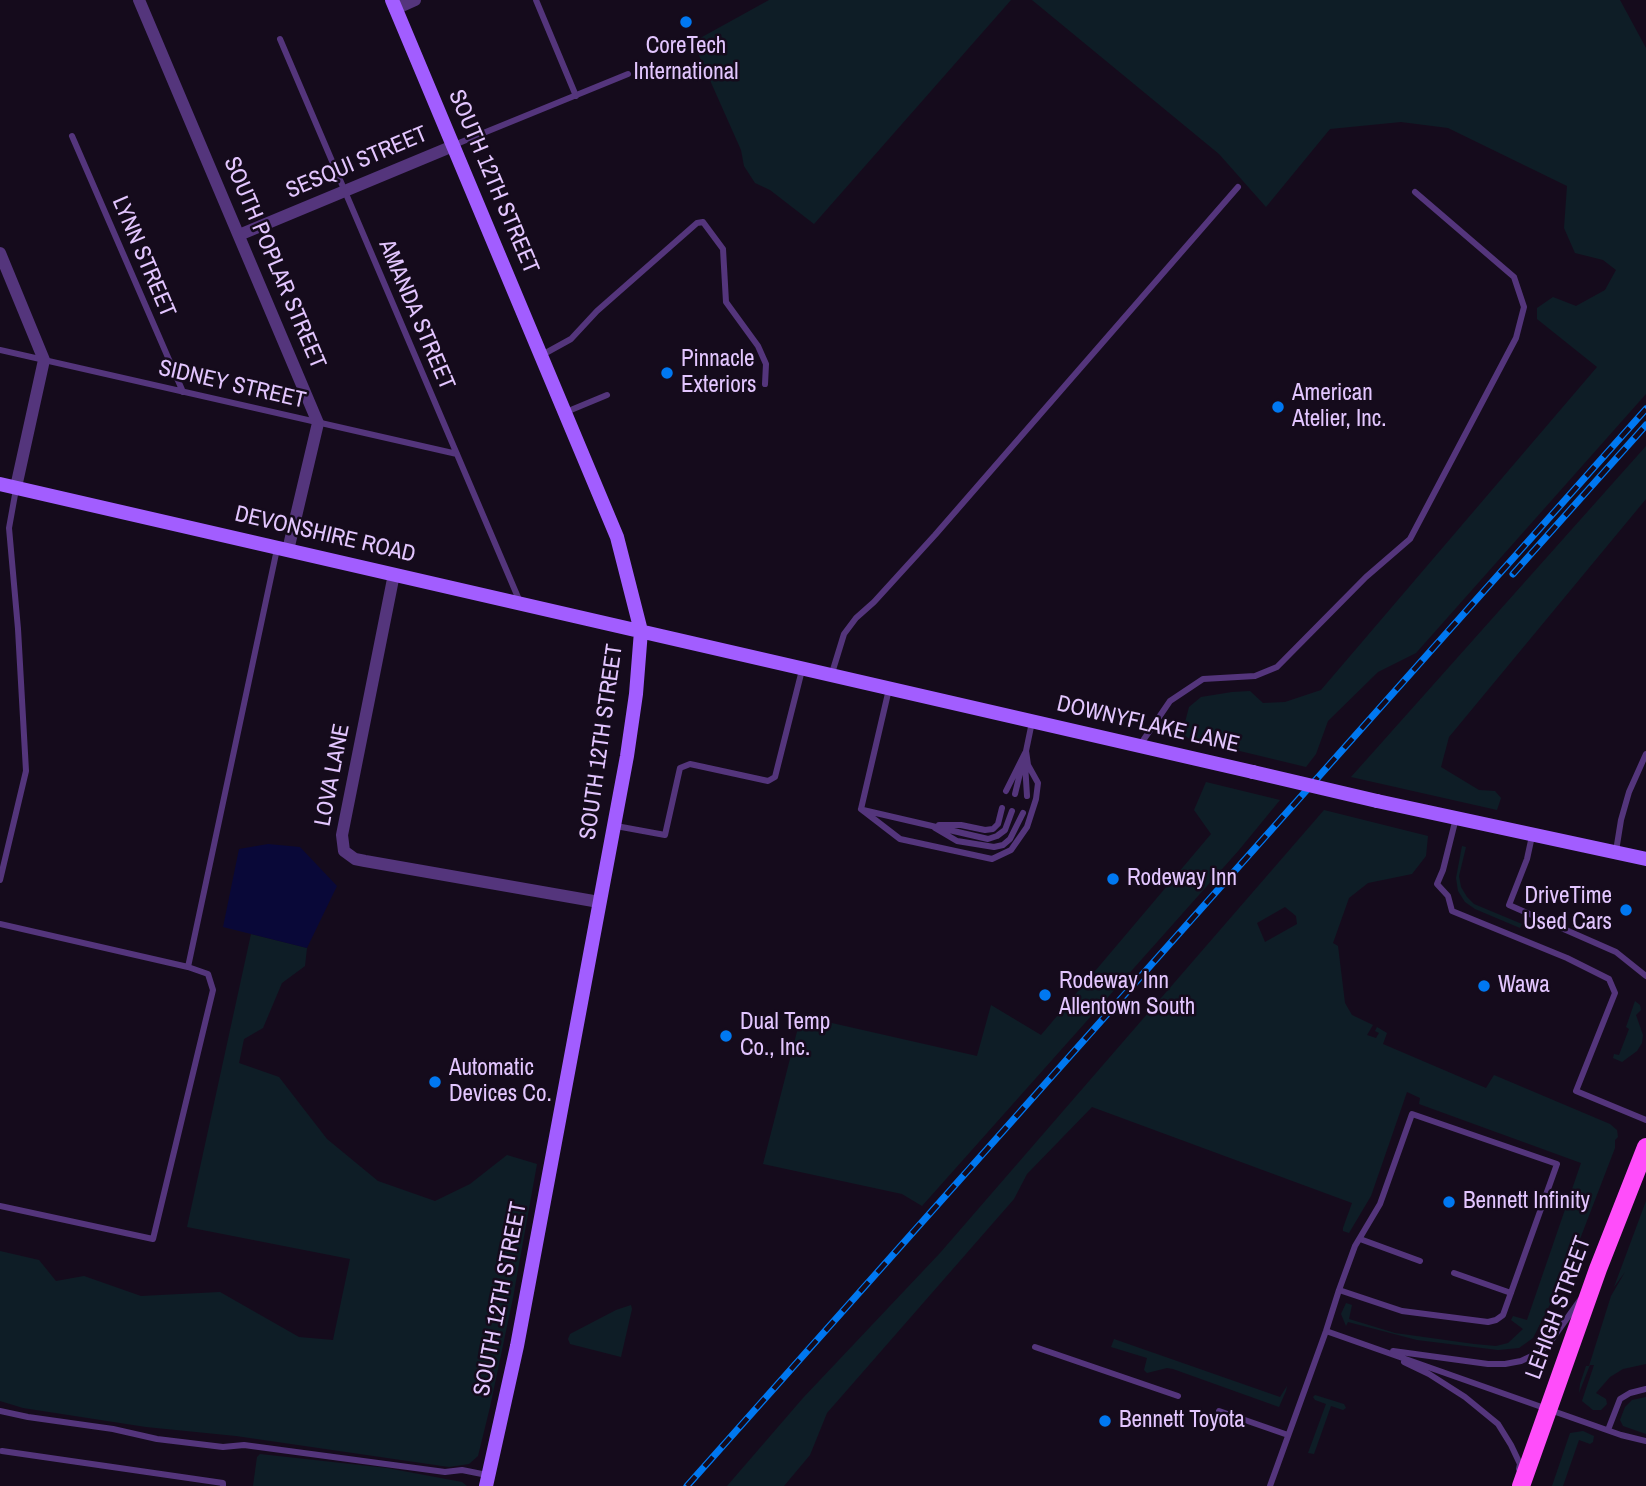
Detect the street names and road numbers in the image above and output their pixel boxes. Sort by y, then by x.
street label: SOUTH 12TH STREET [442,86,544,278]
street label: SESQUI STREET [282,121,432,205]
street label: SOUTH POPLAR STREET [217,153,331,373]
street label: LYNN STREET [105,192,181,322]
street label: AMANDA STREET [372,236,460,394]
street label: SIDNEY STREET [156,355,308,415]
street label: DEVONSHIRE ROAD [232,501,418,569]
street label: SOUTH 12TH STREET [575,643,629,841]
street label: DOWNYFLAKE LANE [1054,691,1242,759]
street label: LOVA LANE [310,722,356,828]
street label: SOUTH 12TH STREET [469,1200,533,1398]
street label: LEHIGH STREET [1520,1233,1598,1383]

